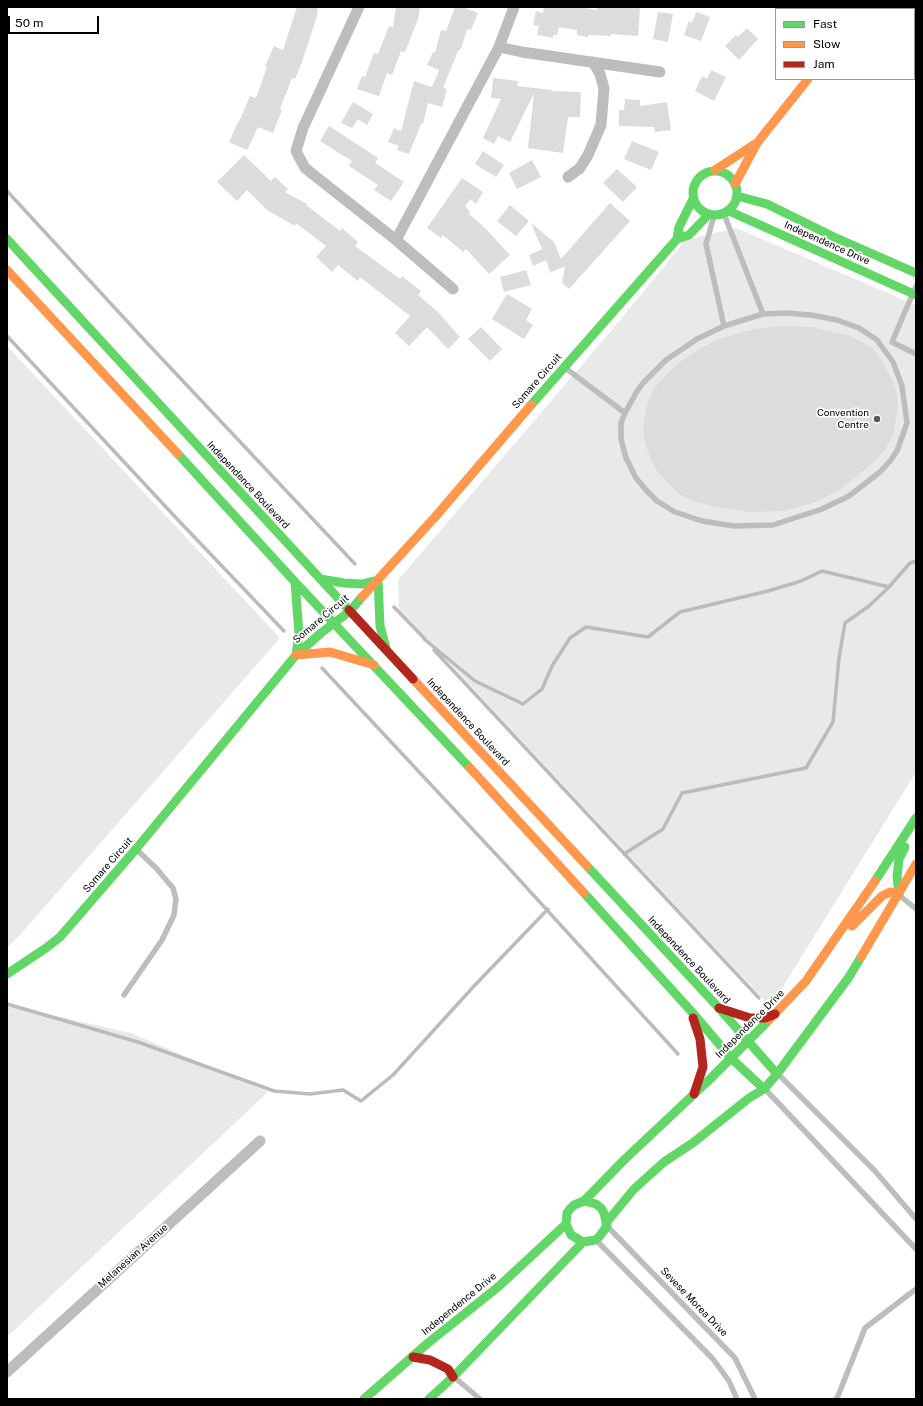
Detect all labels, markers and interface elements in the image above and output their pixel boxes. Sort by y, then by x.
scale bar [10,8,101,34]
legend [775,8,915,80]
text: 50 m [15,16,43,30]
text: Fast [813,17,837,31]
text: Slow [813,37,840,51]
text: Jam [813,57,835,71]
street label: Independence Drive [782,219,872,267]
street label: Somare Circuit [510,351,564,411]
place label: Convention Centre [817,407,869,430]
marker: Convention Centre [872,414,882,424]
street label: Independence Boulevard [204,439,292,531]
street label: Somare Circuit [291,592,351,646]
street label: Independence Boulevard [424,676,512,768]
street label: Somare Circuit [81,835,135,895]
street label: Independence Boulevard [645,914,733,1006]
street label: Independence Drive [713,987,787,1061]
street label: Melanesian Avenue [96,1221,170,1291]
street label: Sevese Morea Drive [658,1265,730,1339]
street label: Independence Drive [419,1270,499,1338]

